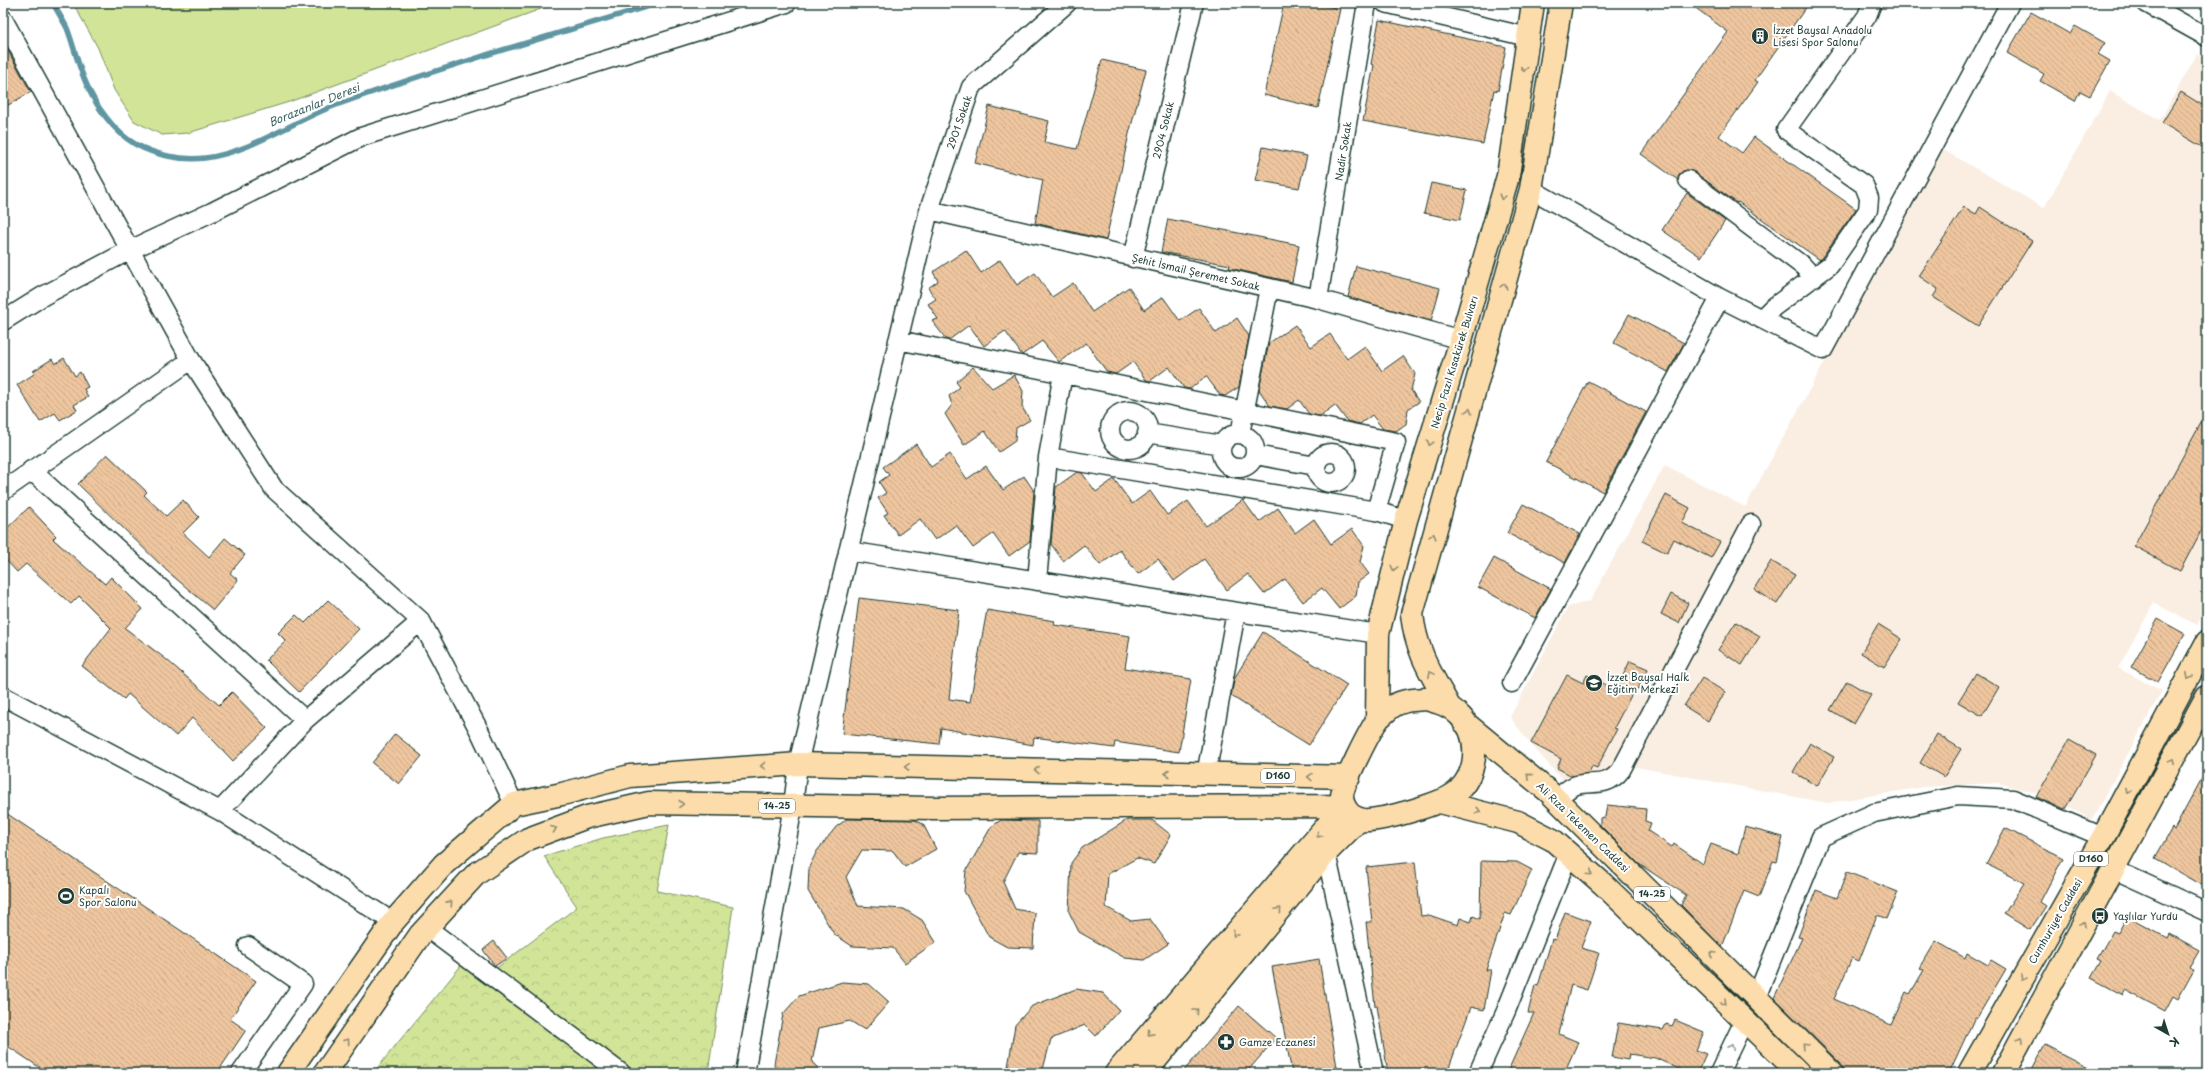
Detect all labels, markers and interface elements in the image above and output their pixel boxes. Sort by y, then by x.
place label: İzzet Baysal Anadolu Lisesi Spor Salonu [1773,22,1872,49]
building icon: İzzet Baysal Anadolu Lisesi Spor Salonu [1750,26,1770,46]
one-way arrow [1520,66,1528,72]
water label: Borazanlar Deresi [266,78,364,131]
street label: 2901 Sokak [942,92,975,151]
street label: 2904 Sokak [1148,99,1177,160]
street label: Nadir Sokak [1330,120,1355,182]
one-way arrow [1498,194,1507,201]
street label: Şehit İsmail Şeremet Sokak [1130,249,1262,294]
one-way arrow [1499,283,1508,290]
street label: Necip Fazıl Kısakürek Bulvarı [1426,294,1481,430]
one-way arrow [1464,408,1473,415]
one-way arrow [1426,439,1435,446]
one-way arrow [1429,533,1437,540]
one-way arrow [1391,565,1399,571]
place label: İzzet Baysal Halk Eğitim Merkezi [1607,669,1689,696]
one-way arrow [1429,670,1436,678]
one-way arrow [2186,672,2193,679]
school or university icon: İzzet Baysal Halk Eğitim Merkezi [1584,673,1604,693]
one-way arrow [2167,758,2174,765]
one-way arrow [760,762,766,771]
one-way arrow [904,762,910,771]
one-way arrow [1034,766,1040,774]
one-way arrow [1164,769,1170,778]
road number: D160 [1261,769,1295,783]
one-way arrow [1307,773,1313,781]
one-way arrow [1526,773,1533,780]
street label: Ali Rıza Tekemen Caddesi [1533,778,1633,875]
one-way arrow [2125,787,2132,794]
road number: 14-25 [759,799,795,813]
one-way arrow [678,800,684,808]
one-way arrow [1474,806,1481,815]
one-way arrow [551,826,558,834]
one-way arrow [1317,831,1324,838]
road number: D160 [2074,852,2108,866]
one-way arrow [1585,868,1593,875]
street label: Cumhuriyet Caddesi [2024,875,2085,966]
place label: Kapalı Spor Salonu [79,882,137,909]
sports icon: Kapalı Spor Salonu [56,886,76,906]
road number: 14-25 [1634,887,1670,901]
one-way arrow [445,900,452,908]
bus stop icon: Yaşlılar Yurdu [2090,906,2110,926]
one-way arrow [1274,908,1281,915]
place label: Yaşlılar Yurdu [2113,908,2178,923]
one-way arrow [2078,921,2086,929]
one-way arrow [1232,929,1239,937]
one-way arrow [1710,951,1717,959]
one-way arrow [2021,974,2028,981]
one-way arrow [1719,997,1727,1005]
one-way arrow [1192,1008,1199,1015]
north arrow [2148,1014,2188,1054]
one-way arrow [1148,1028,1155,1036]
pharmacy icon: Gamze Eczanesi [1216,1032,1236,1052]
text: K [2166,1033,2183,1051]
place label: Gamze Eczanesi [1239,1034,1316,1049]
one-way arrow [2016,1036,2024,1043]
one-way arrow [342,1038,350,1045]
one-way arrow [1802,1043,1810,1051]
one-way arrow [1726,1044,1734,1051]

